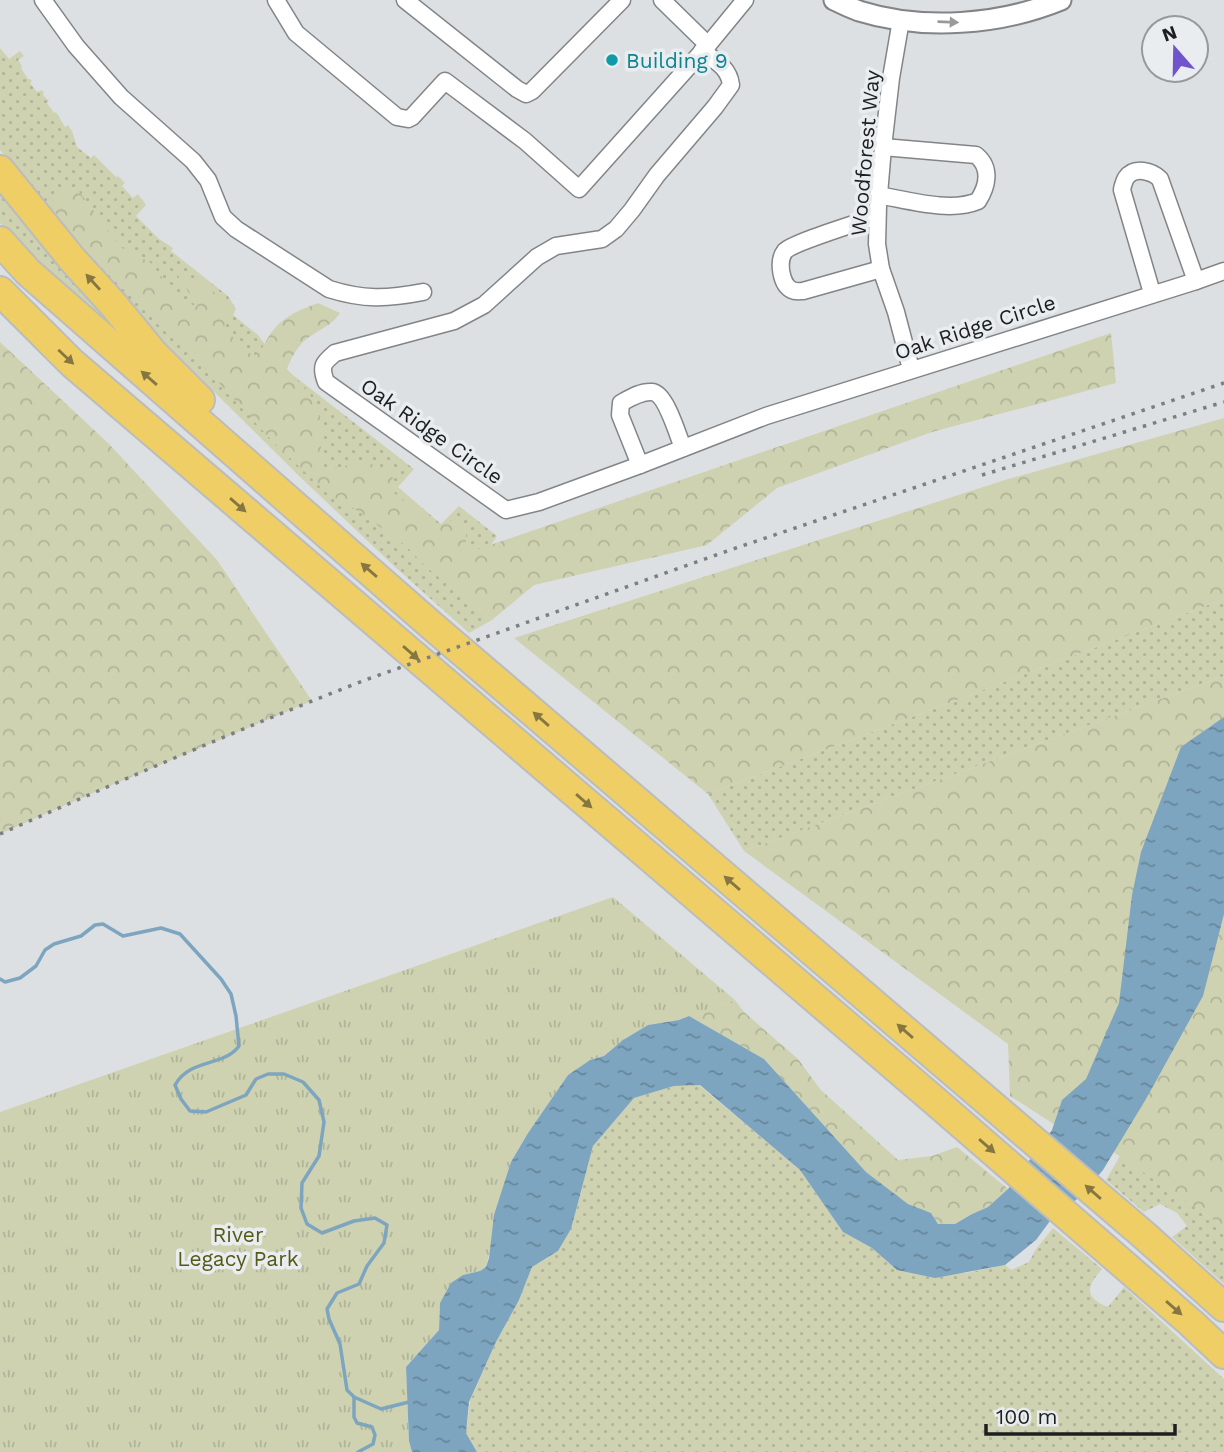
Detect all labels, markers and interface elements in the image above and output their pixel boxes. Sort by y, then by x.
north arrow [1140,14,1210,84]
one-way arrow [937,17,959,28]
text: N [1159,20,1180,47]
place label: Building 9 [626,48,728,73]
marker: Building 9 [604,52,620,68]
street label: Woodforest Way [845,69,885,237]
one-way arrow [85,273,101,291]
street label: Oak Ridge Circle [891,289,1059,365]
one-way arrow [57,348,74,364]
one-way arrow [141,371,158,386]
street label: Oak Ridge Circle [356,373,508,489]
one-way arrow [230,497,247,512]
one-way arrow [360,562,378,578]
one-way arrow [402,645,420,661]
one-way arrow [532,711,550,727]
one-way arrow [575,793,593,809]
one-way arrow [723,875,741,891]
one-way arrow [896,1023,914,1039]
one-way arrow [978,1138,996,1154]
one-way arrow [1084,1185,1101,1200]
park label: River Legacy Park [177,1222,299,1271]
one-way arrow [1165,1299,1182,1315]
scale bar [986,1392,1175,1436]
text: 100 m [996,1404,1058,1429]

